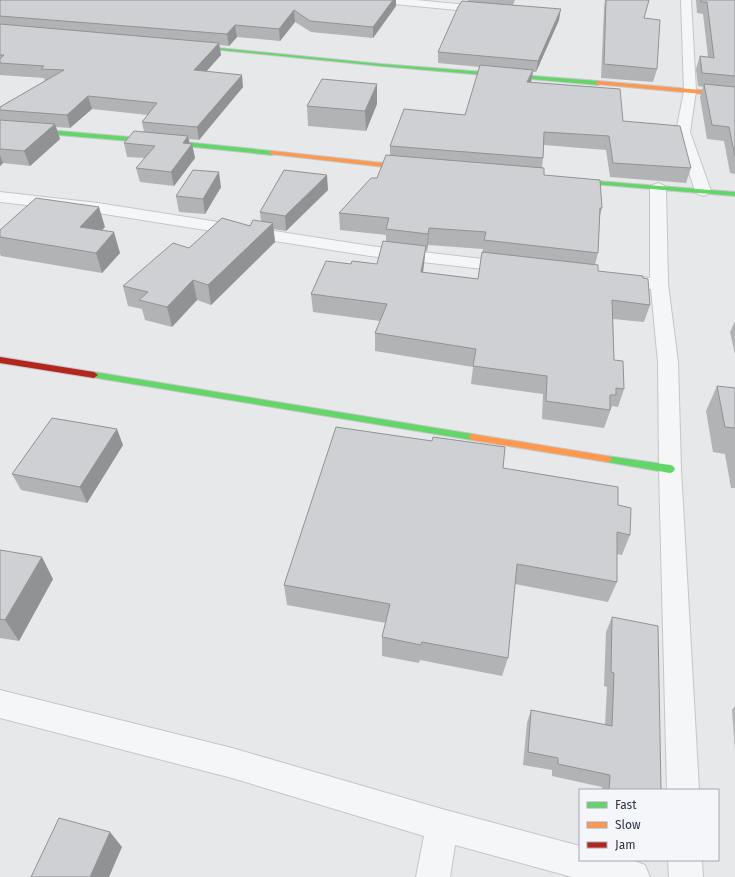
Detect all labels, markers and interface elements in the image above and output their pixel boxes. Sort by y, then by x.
legend [579,789,719,861]
text: Fast [615,798,637,812]
text: Slow [615,818,641,832]
text: Jam [615,838,635,852]

